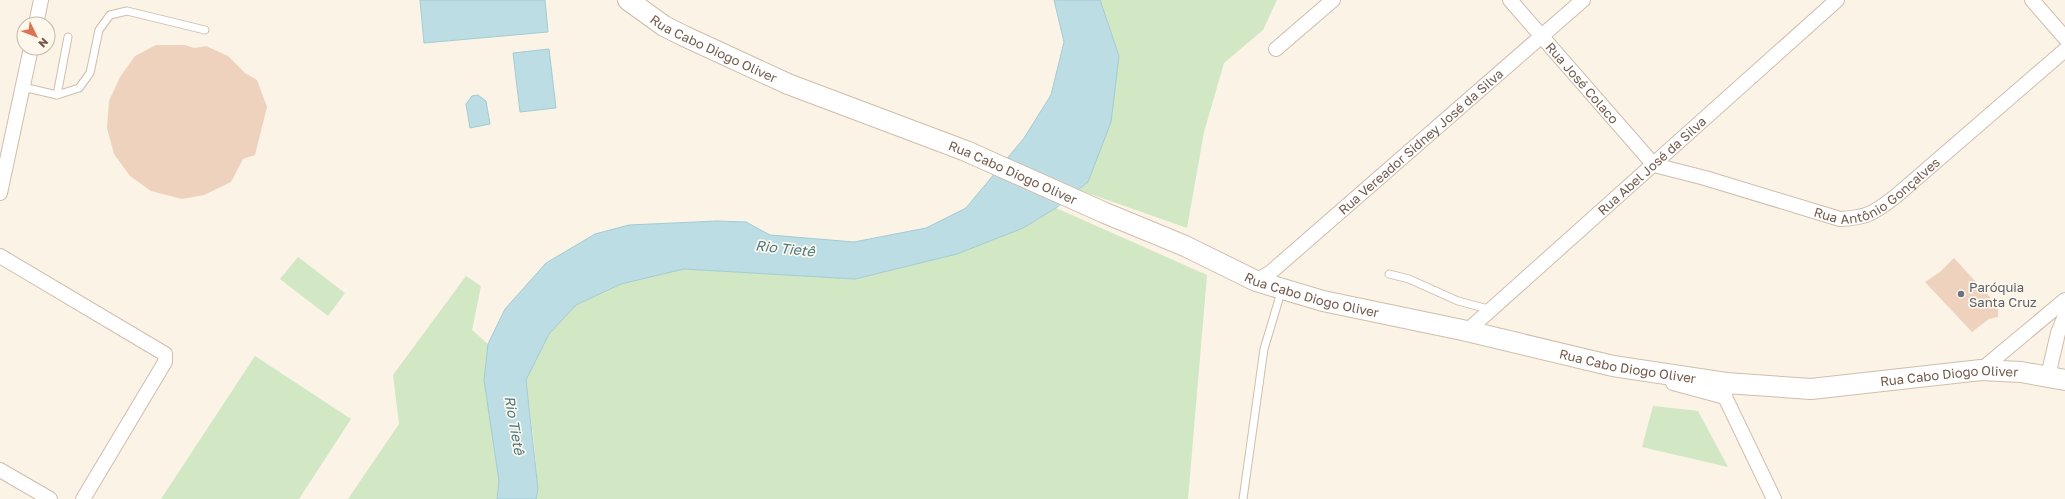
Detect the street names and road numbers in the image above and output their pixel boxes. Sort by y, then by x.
street label: Rua Cabo Diogo Oliver [647,11,780,86]
street label: Rua José Colaco [1542,39,1622,127]
street label: Rua Vereador Sidney José da Silva [1335,65,1506,218]
street label: Rua Abel José da Silva [1594,113,1709,218]
street label: Rua Cabo Diogo Oliver [946,137,1080,208]
street label: Rua Antônio Gonçalves [1812,154,1943,227]
street label: Rua Cabo Diogo Oliver [1242,269,1380,320]
street label: Rua Cabo Diogo Oliver [1558,345,1697,386]
street label: Rua Cabo Diogo Oliver [1879,362,2019,389]

